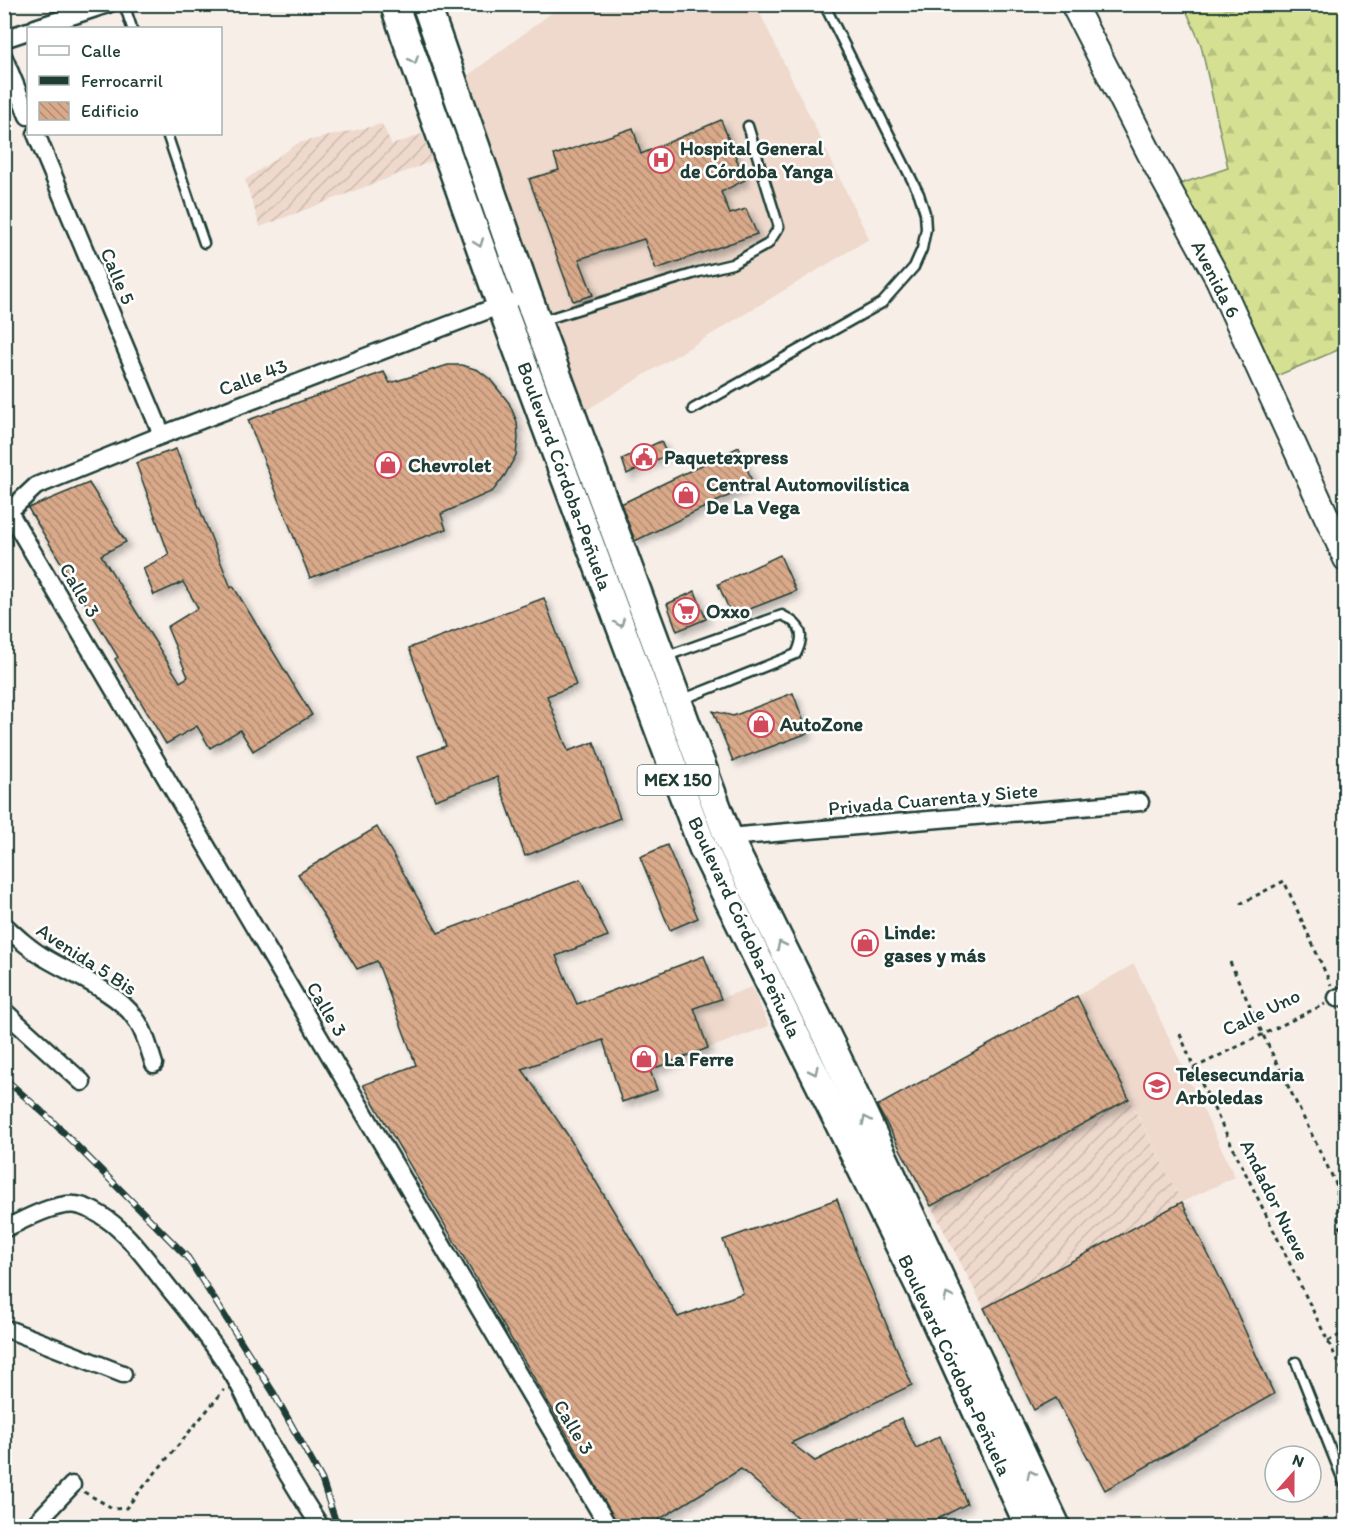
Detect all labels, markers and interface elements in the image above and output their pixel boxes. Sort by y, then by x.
legend [27,27,222,135]
text: Calle [81,40,121,62]
one-way arrow [407,54,420,65]
text: Ferrocarril [81,70,163,92]
text: Edificio [81,100,139,122]
place label: Hospital General de Córdoba Yanga [680,136,833,184]
hospital icon: Hospital General de Córdoba Yanga [646,145,676,175]
street label: Avenida 6 [1186,236,1246,322]
one-way arrow [472,238,485,248]
street label: Calle 5 [95,244,141,308]
street label: Calle 43 [215,353,291,401]
street label: Boulevard Córdoba-Peñuela [512,358,618,594]
public building icon: Paquetexpress [629,442,659,472]
place label: Paquetexpress [664,445,789,470]
shop icon: Chevrolet [373,450,403,480]
place label: Chevrolet [408,453,492,477]
place label: Central Automovilística De La Vega [706,472,910,520]
shop icon: Central Automovilística De La Vega [671,480,701,510]
street label: Calle 3 [54,558,106,622]
supermarket icon: Oxxo [671,596,701,626]
place label: Oxxo [706,599,750,623]
one-way arrow [613,617,625,628]
shop icon: AutoZone [746,709,776,739]
place label: AutoZone [779,712,864,736]
road number: MEX 150 [638,765,718,795]
street label: Privada Cuarenta y Siete [827,778,1039,820]
street label: Boulevard Córdoba-Peñuela [683,812,807,1042]
street label: Avenida 5 Bis [32,918,142,1000]
place label: Linde: gases y más [884,920,986,968]
shop icon: Linde: gases y más [850,928,880,958]
one-way arrow [777,940,789,951]
street label: Calle 3 [301,977,353,1041]
street label: Calle Uno [1218,983,1304,1041]
shop icon: La Ferre [629,1044,659,1074]
place label: La Ferre [664,1047,734,1071]
place label: Telesecundaria Arboledas [1175,1062,1305,1109]
one-way arrow [806,1065,818,1076]
school or university icon: Telesecundaria Arboledas [1142,1071,1172,1101]
one-way arrow [861,1116,873,1127]
street label: Andador Nueve [1235,1136,1315,1264]
street label: Boulevard Córdoba-Peñuela [893,1250,1017,1480]
one-way arrow [943,1293,955,1304]
street label: Calle 3 [548,1395,600,1459]
north arrow [1263,1444,1323,1504]
text: N [1290,1450,1307,1471]
one-way arrow [1026,1469,1038,1480]

